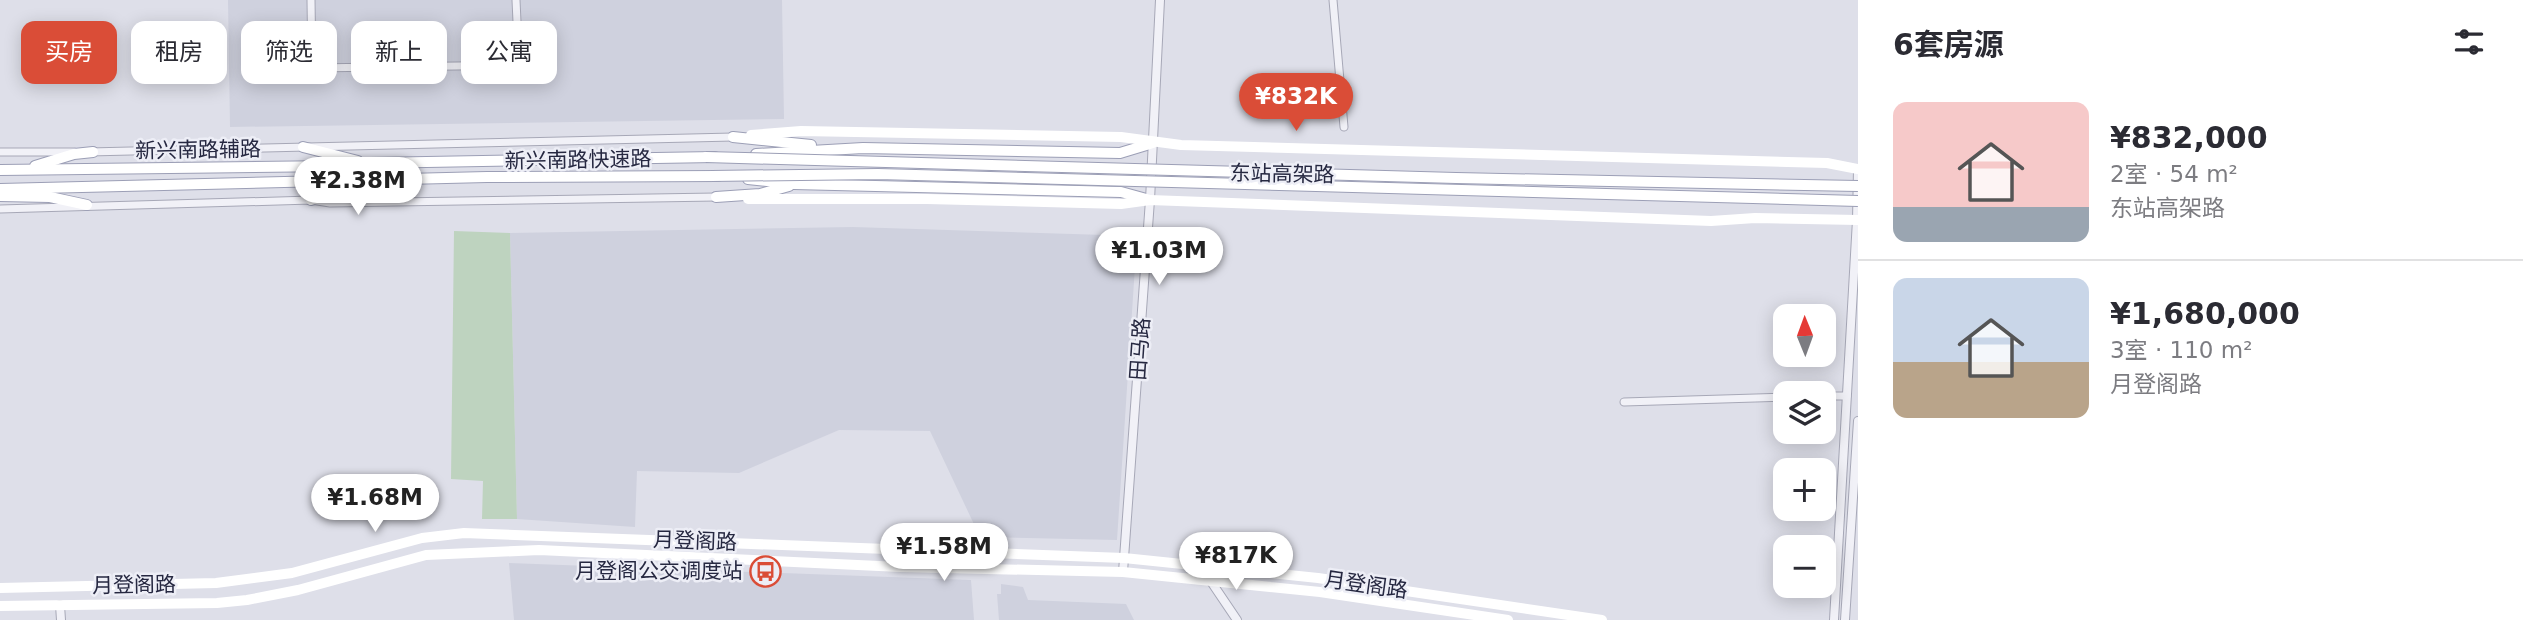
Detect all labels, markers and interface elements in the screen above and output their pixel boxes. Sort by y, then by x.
chip: 买房 [21,21,117,84]
chip: 租房 [131,21,227,84]
chip: 筛选 [241,21,337,84]
chip: 新上 [351,21,447,84]
chip: 公寓 [461,21,557,84]
icon: filters [2450,23,2488,61]
text: 6套房源 [1893,27,2004,62]
pin: ¥832K [1247,74,1345,133]
text: ¥832K [1255,83,1337,109]
text: ¥832,000 [2110,120,2268,155]
icon: home [1949,130,2033,214]
street label: 新兴南路辅路 [135,137,261,163]
street label: 新兴南路快速路 [504,147,652,173]
pin: ¥2.38M [301,158,415,217]
street label: 东站高架路 [1229,161,1335,187]
text: 2室 · 54 m² [2110,161,2238,187]
text: ¥2.38M [310,167,406,193]
text: 东站高架路 [2110,195,2225,221]
pin: ¥1.03M [1102,228,1216,287]
text: ¥1.03M [1111,237,1207,263]
text: ¥1,680,000 [2110,296,2300,331]
north arrow [1773,304,1836,368]
map controls [1773,304,1836,598]
icon: home [1949,306,2033,390]
street label: 田马路 [1126,317,1154,381]
text: 3室 · 110 m² [2110,337,2252,363]
text: 月登阁路 [2110,371,2202,397]
button: layers [1773,381,1836,444]
button: + [1773,458,1836,521]
pin: ¥1.68M [318,475,432,534]
text: ¥1.68M [327,484,423,510]
pin: ¥1.58M [887,524,1001,583]
street label: 月登阁路 [653,528,737,554]
pin: ¥817K [1187,532,1285,592]
text: ¥1.58M [896,533,992,559]
button: − [1773,535,1836,598]
text: ¥817K [1195,542,1277,568]
bus stop icon: 月登阁公交调度站 [749,554,783,588]
place label: 月登阁公交调度站 [575,559,743,583]
street label: 月登阁路 [1323,567,1409,603]
street label: 月登阁路 [92,572,176,598]

